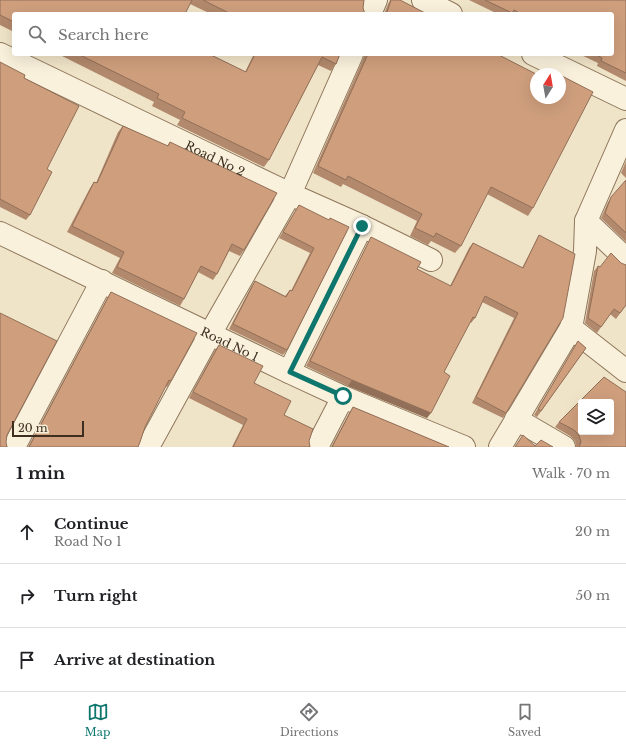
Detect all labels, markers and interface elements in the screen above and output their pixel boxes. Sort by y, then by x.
search box [12,12,614,56]
icon: search [26,23,48,45]
text: Search here [58,25,149,44]
north arrow [530,68,566,104]
street label: Road No 2 [183,137,248,179]
route end [353,217,371,235]
street label: Road No 1 [198,323,261,364]
route start [334,387,352,405]
map controls [578,399,614,435]
button: layers [578,399,614,435]
scale bar [12,419,84,438]
text: 20 m [18,421,48,435]
text: 1 min [16,463,65,484]
text: Walk · 70 m [532,465,610,482]
text: Continue [54,514,129,533]
icon: ahead [16,521,38,543]
text: 20 m [575,523,610,540]
text: Road No 1 [54,533,122,550]
icon: right [16,585,38,607]
text: Turn right [54,586,137,605]
text: 50 m [576,587,610,604]
icon: arrive [16,649,38,671]
text: Arrive at destination [54,650,215,669]
tab: Map [85,701,110,739]
tab: Directions [280,701,338,739]
tab: Saved [508,701,541,739]

